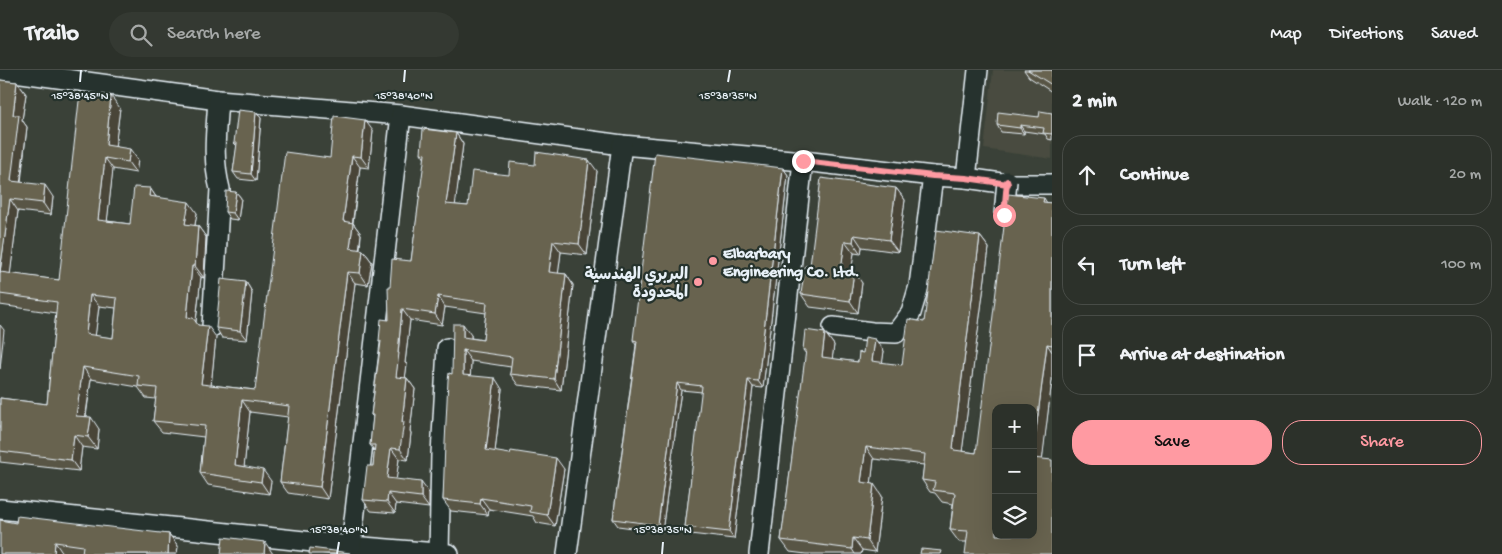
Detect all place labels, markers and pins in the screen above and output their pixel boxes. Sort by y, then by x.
place label: Elbarbary Engineering Co. Ltd. [723,246,859,283]
marker: Elbarbary Engineering Co. Ltd. [707,255,719,267]
place label: البربري الهندسية المحدودة [584,266,688,304]
marker: البربري الهندسية المحدودة [692,276,704,288]

